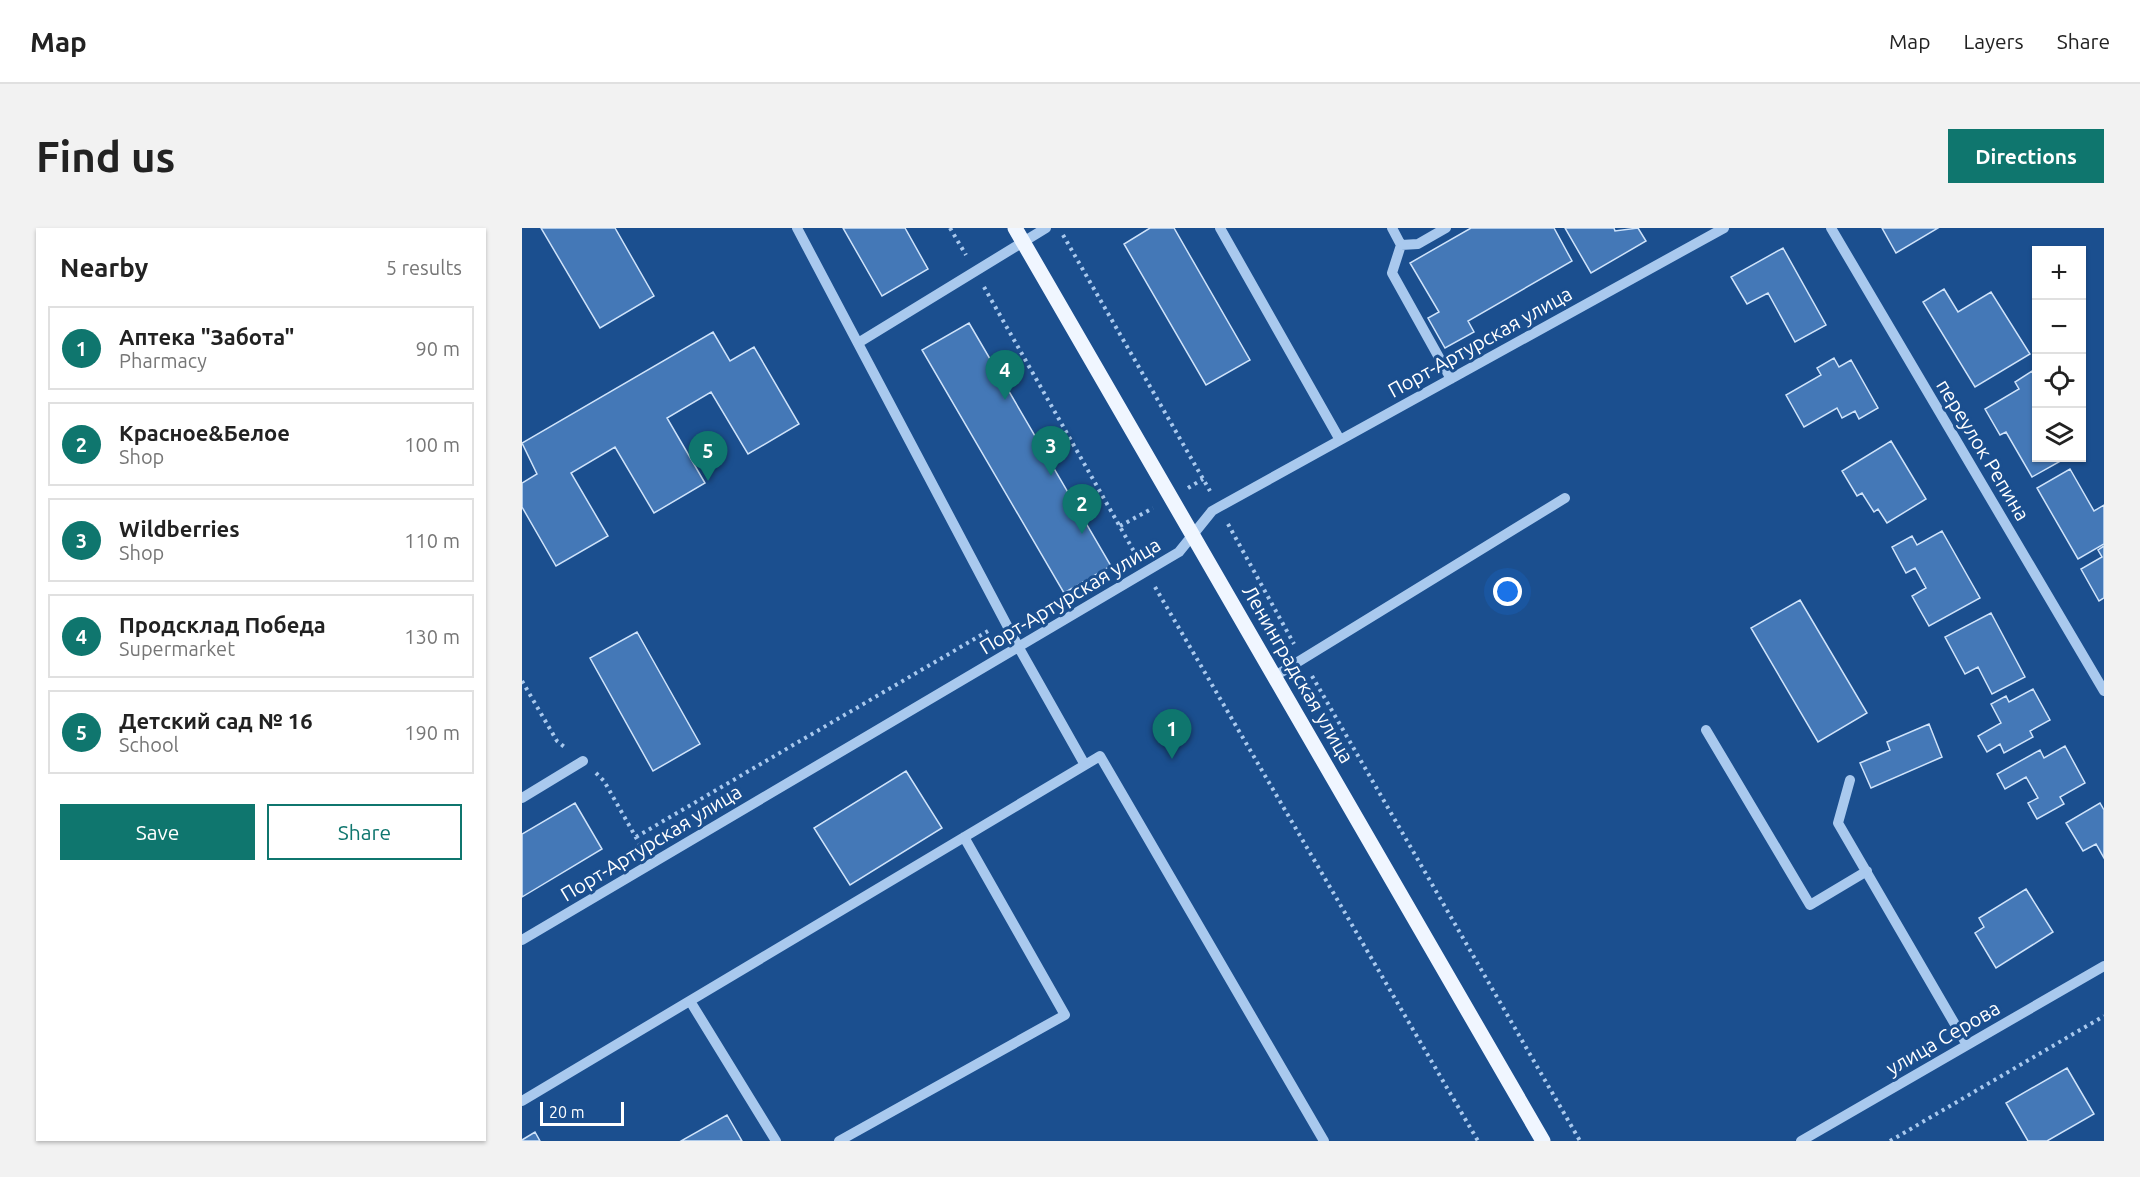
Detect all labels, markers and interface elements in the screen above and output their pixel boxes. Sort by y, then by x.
text: Map [30,26,87,57]
text: Map [1889,29,1930,53]
text: Layers [1963,29,2024,53]
text: Share [2057,29,2110,53]
button: Directions [1948,129,2104,183]
text: Find us [36,133,175,180]
map controls [2032,246,2086,462]
button: + [2032,246,2086,300]
text: Nearby [60,253,148,282]
text: 5 results [386,256,462,279]
street label: Порт-Артурская улица [1384,281,1576,402]
button: − [2032,300,2086,354]
text: Аптека "Забота" [119,324,294,349]
text: 1 [76,337,87,360]
text: 90 m [416,337,460,360]
text: Pharmacy [119,349,207,372]
pin: 4 [986,350,1024,400]
button: locate [2032,354,2086,408]
street label: переулок Репина [1932,375,2035,525]
button: layers [2032,408,2086,462]
text: Красное&Белое [119,420,290,445]
pin: 3 [1032,426,1070,476]
pin: 5 [688,432,728,481]
text: 2 [76,433,87,456]
text: 100 m [404,433,460,456]
text: Shop [119,445,164,468]
pin: 2 [1062,484,1102,534]
text: Wildberries [119,516,240,541]
text: 3 [76,529,87,552]
text: 110 m [404,529,460,552]
street label: Порт-Артурская улица [975,532,1164,659]
text: Shop [119,541,164,564]
your location [1493,577,1522,606]
street label: Ленинградская улица [1238,581,1359,767]
text: Продсклад Победа [119,612,326,637]
text: 4 [76,625,87,648]
text: 130 m [404,625,460,648]
text: Supermarket [119,637,235,660]
text: Детский сад № 16 [119,708,313,733]
pin: 1 [1152,710,1192,759]
text: 5 [76,721,87,744]
text: 190 m [404,721,460,744]
text: School [119,733,179,756]
street label: Порт-Артурская улица [556,779,745,906]
button: Save [60,804,255,860]
button: Share [267,804,462,860]
street label: улица Серова [1882,996,2004,1079]
scale bar [540,1099,624,1126]
text: 20 m [549,1103,585,1121]

